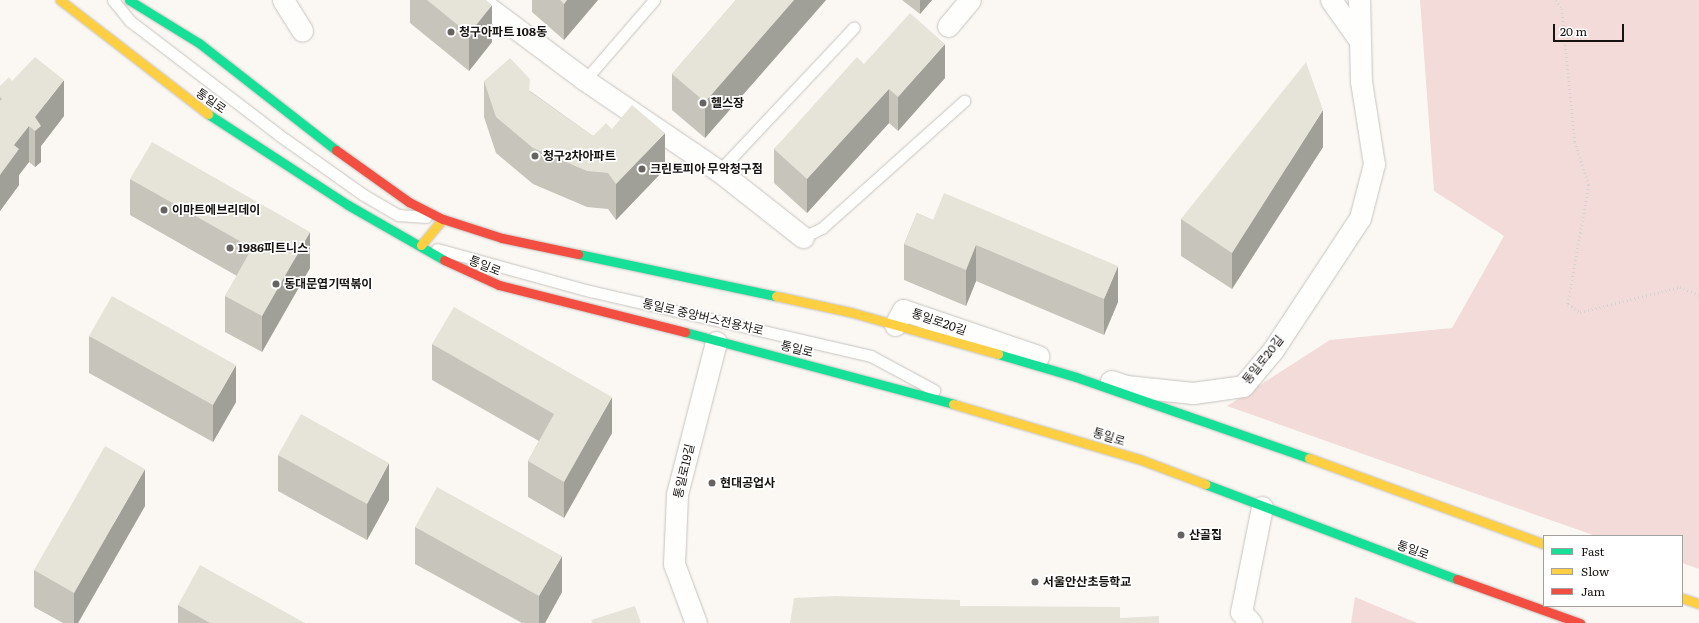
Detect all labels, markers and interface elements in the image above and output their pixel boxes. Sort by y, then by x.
scale bar [1555,16,1626,42]
text: 20 m [1560,22,1587,40]
place label: 청구아파트 108동 [459,25,547,39]
marker: 청구아파트 108동 [446,27,456,37]
street label: 통일로 [193,86,229,116]
place label: 헬스장 [711,96,744,110]
marker: 헬스장 [698,98,708,108]
place label: 청구2차아파트 [543,149,616,163]
marker: 청구2차아파트 [530,151,540,161]
place label: 크린토피아 무악청구점 [650,162,763,176]
marker: 크린토피아 무악청구점 [637,164,647,174]
place label: 이마트에브리데이 [172,203,260,217]
marker: 이마트에브리데이 [159,205,169,215]
place label: 1986피트니스 [238,241,308,255]
marker: 1986피트니스 [225,243,235,253]
street label: 통일로 [467,253,503,279]
place label: 동대문엽기떡볶이 [284,277,372,291]
marker: 동대문엽기떡볶이 [271,279,281,289]
street label: 통일로 중앙버스전용차로 [641,296,765,338]
street label: 통일로20길 [910,306,968,338]
street label: 통일로20길 [1240,333,1286,387]
street label: 통일로 [779,338,815,360]
street label: 통일로 [1091,425,1127,449]
street label: 통일로19길 [671,442,697,500]
place label: 현대공업사 [720,476,775,490]
marker: 현대공업사 [707,478,717,488]
place label: 산골집 [1189,528,1222,542]
marker: 산골집 [1176,530,1186,540]
legend [1543,535,1683,607]
street label: 통일로 [1395,538,1431,562]
text: Fast [1581,542,1604,560]
text: Slow [1581,562,1609,580]
place label: 서울안산초등학교 [1043,575,1131,589]
marker: 서울안산초등학교 [1030,577,1040,587]
text: Jam [1581,582,1605,600]

